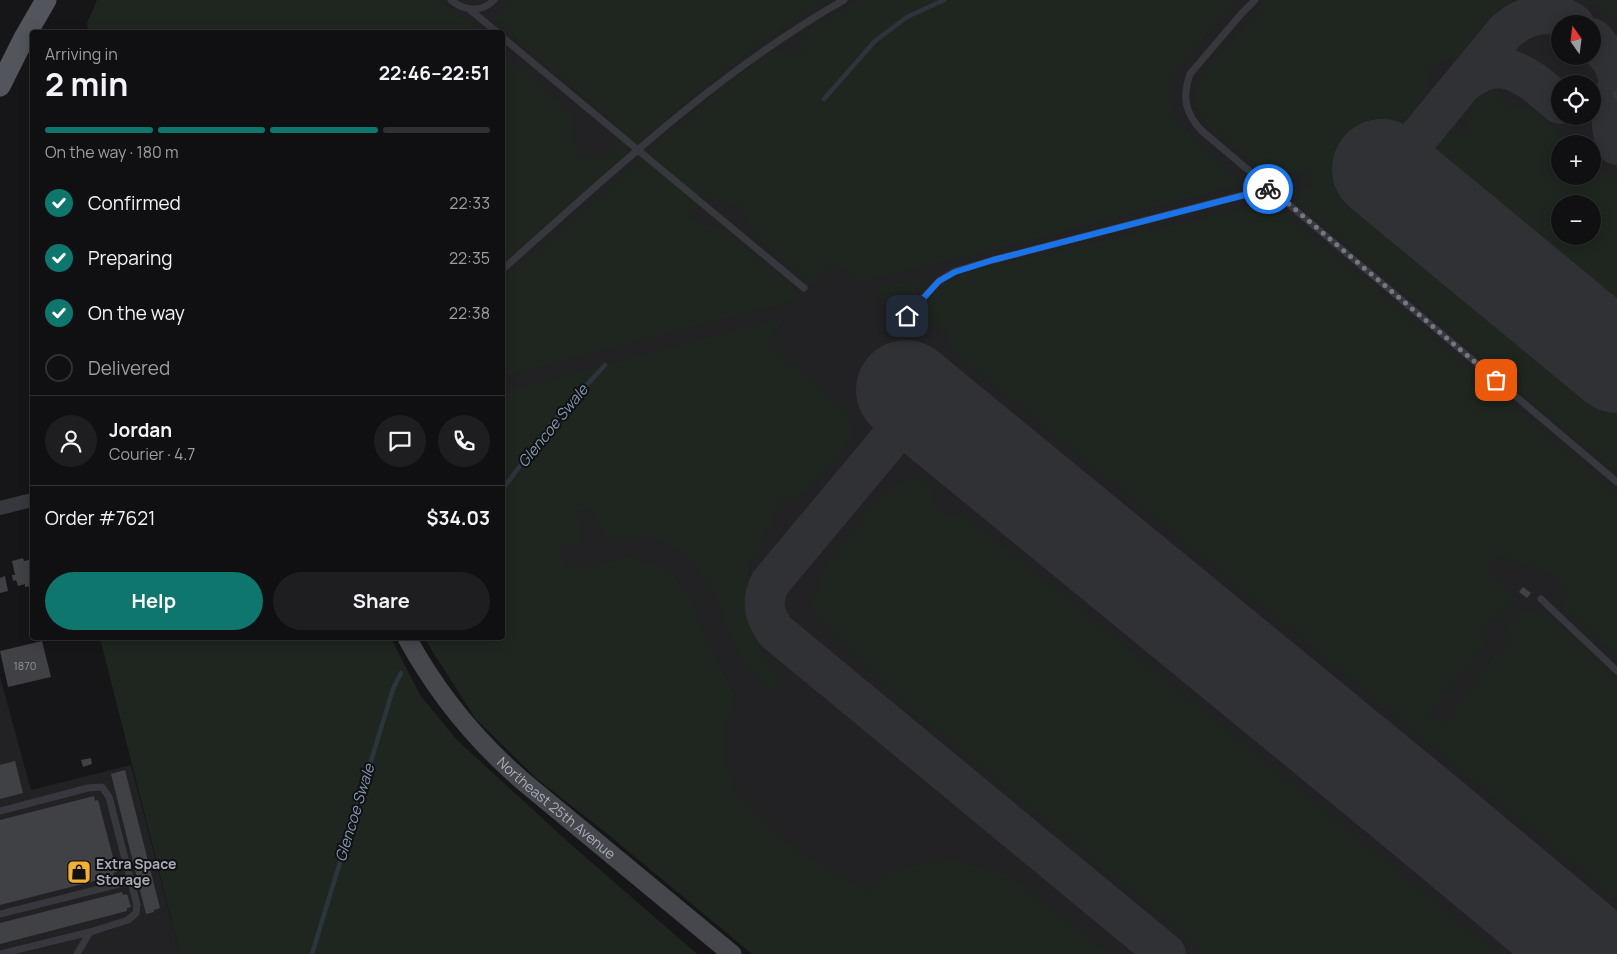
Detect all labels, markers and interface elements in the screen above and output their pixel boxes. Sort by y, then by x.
north arrow [1551,15,1601,65]
map controls [1551,15,1601,245]
text: Arriving in [45,43,118,65]
text: 22:46–22:51 [379,60,490,86]
text: 2 min [45,62,128,106]
button: locate [1551,75,1601,125]
button: + [1551,135,1601,185]
text: On the way · 180 m [45,141,178,163]
courier [1243,164,1293,214]
icon: bike [1254,175,1282,203]
icon: check [45,189,73,217]
text: Confirmed [88,190,181,216]
text: 22:33 [449,192,490,214]
button: − [1551,195,1601,245]
icon: check [45,244,73,272]
text: Preparing [88,245,173,271]
text: 22:35 [449,247,490,269]
pin [886,295,928,337]
icon: check [45,299,73,327]
text: On the way [88,300,185,326]
text: 22:38 [449,302,490,324]
icon: home [893,302,921,330]
text: Delivered [88,355,170,381]
pin [1475,359,1517,401]
icon: bag [1482,366,1510,394]
water label: Glencoe Swale [513,379,593,472]
button: person [45,415,97,467]
button: chat [374,415,426,467]
button: phone [438,415,490,467]
text: Jordan [109,417,172,443]
text: Courier · 4.7 [109,443,195,465]
text: Order #7621 [45,505,155,531]
text: $34.03 [427,505,490,531]
button: Help [45,572,263,630]
button: Share [273,572,490,630]
house number: 1870 [14,658,36,673]
street label: Northeast 25th Avenue [493,752,620,863]
water label: Glencoe Swale [330,760,380,864]
place label: Extra Space Storage [96,854,176,889]
shop icon: Extra Space Storage [66,859,92,885]

